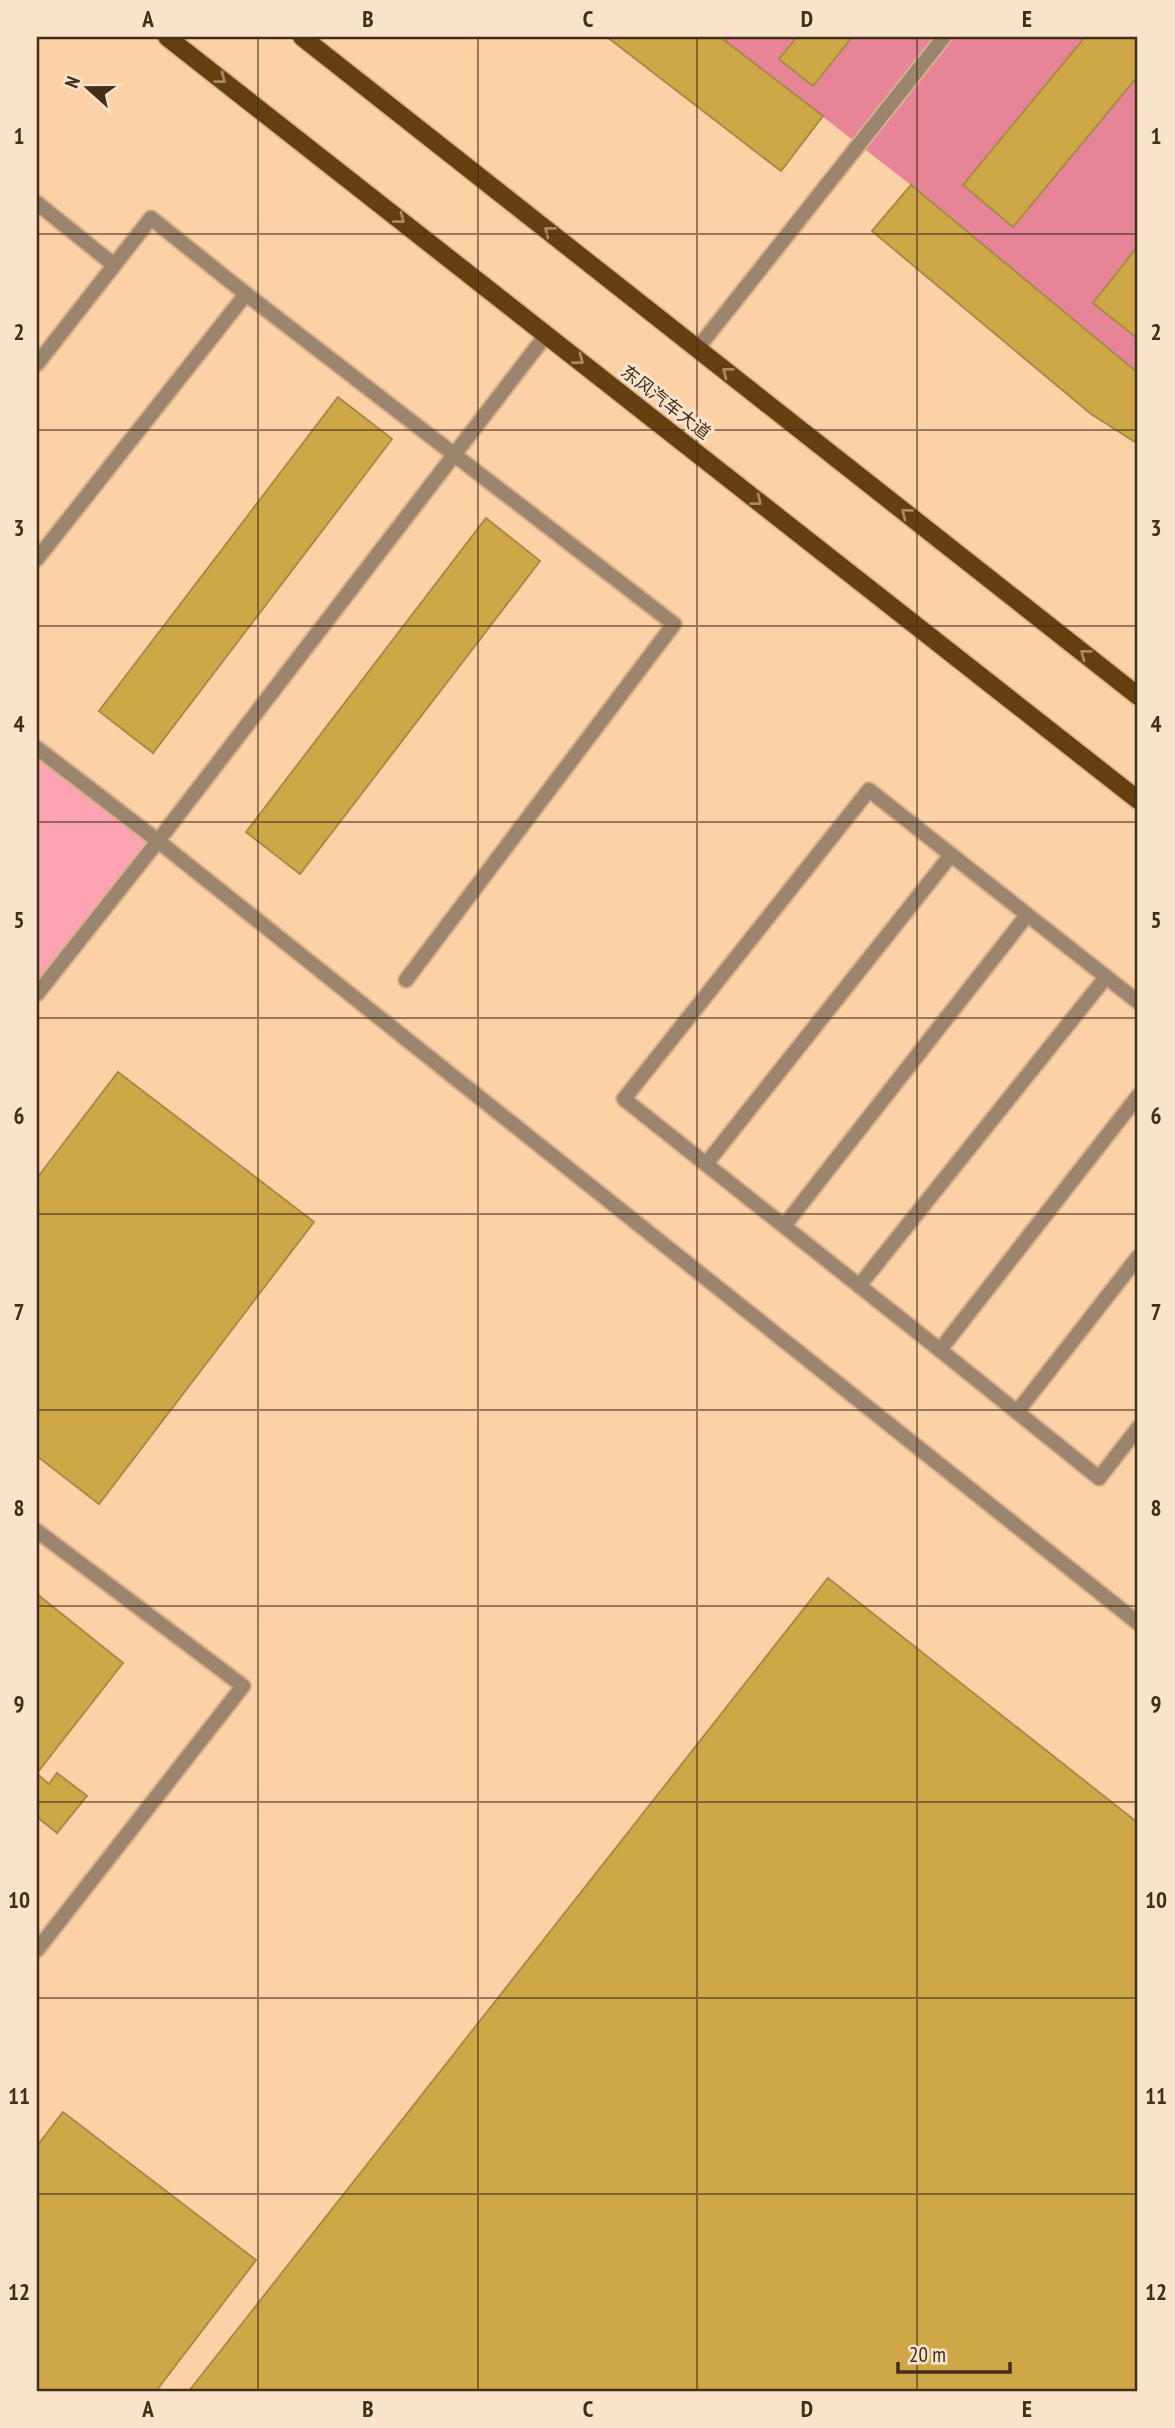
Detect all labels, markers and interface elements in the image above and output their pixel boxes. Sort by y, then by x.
text: A [141,4,154,33]
text: B [362,4,374,33]
text: C [583,4,594,33]
text: D [801,4,813,33]
text: E [1022,4,1032,33]
north arrow [52,52,122,122]
one-way arrow [213,70,225,83]
text: N [59,73,85,91]
text: 1 [14,121,25,150]
text: 1 [1151,121,1162,150]
one-way arrow [392,211,404,224]
one-way arrow [544,227,556,240]
text: 2 [14,317,25,346]
text: 2 [1151,317,1162,346]
one-way arrow [570,352,583,364]
street label: 东风汽车大道 [616,360,716,444]
one-way arrow [723,368,735,381]
one-way arrow [750,492,762,505]
one-way arrow [901,509,914,521]
text: 3 [14,513,25,542]
text: 3 [1151,513,1162,542]
one-way arrow [1080,649,1092,662]
text: 4 [14,709,25,738]
text: 4 [1151,709,1162,738]
text: 5 [14,905,25,934]
text: 5 [1151,905,1162,934]
text: 6 [14,1101,25,1130]
text: 6 [1151,1101,1162,1130]
text: 7 [14,1297,25,1326]
text: 7 [1151,1297,1162,1326]
text: 8 [14,1493,25,1522]
text: 8 [1151,1493,1162,1522]
text: 9 [14,1689,25,1718]
text: 9 [1151,1689,1162,1718]
text: 10 [8,1885,30,1914]
text: 10 [1145,1885,1167,1914]
text: 11 [8,2081,30,2110]
text: 11 [1145,2081,1167,2110]
text: 12 [8,2277,30,2306]
text: 12 [1145,2277,1167,2306]
scale bar [898,2330,1010,2374]
text: 20 m [909,2341,946,2368]
text: A [141,2394,154,2423]
text: B [362,2394,374,2423]
text: C [583,2394,594,2423]
text: D [801,2394,813,2423]
text: E [1022,2394,1032,2423]

